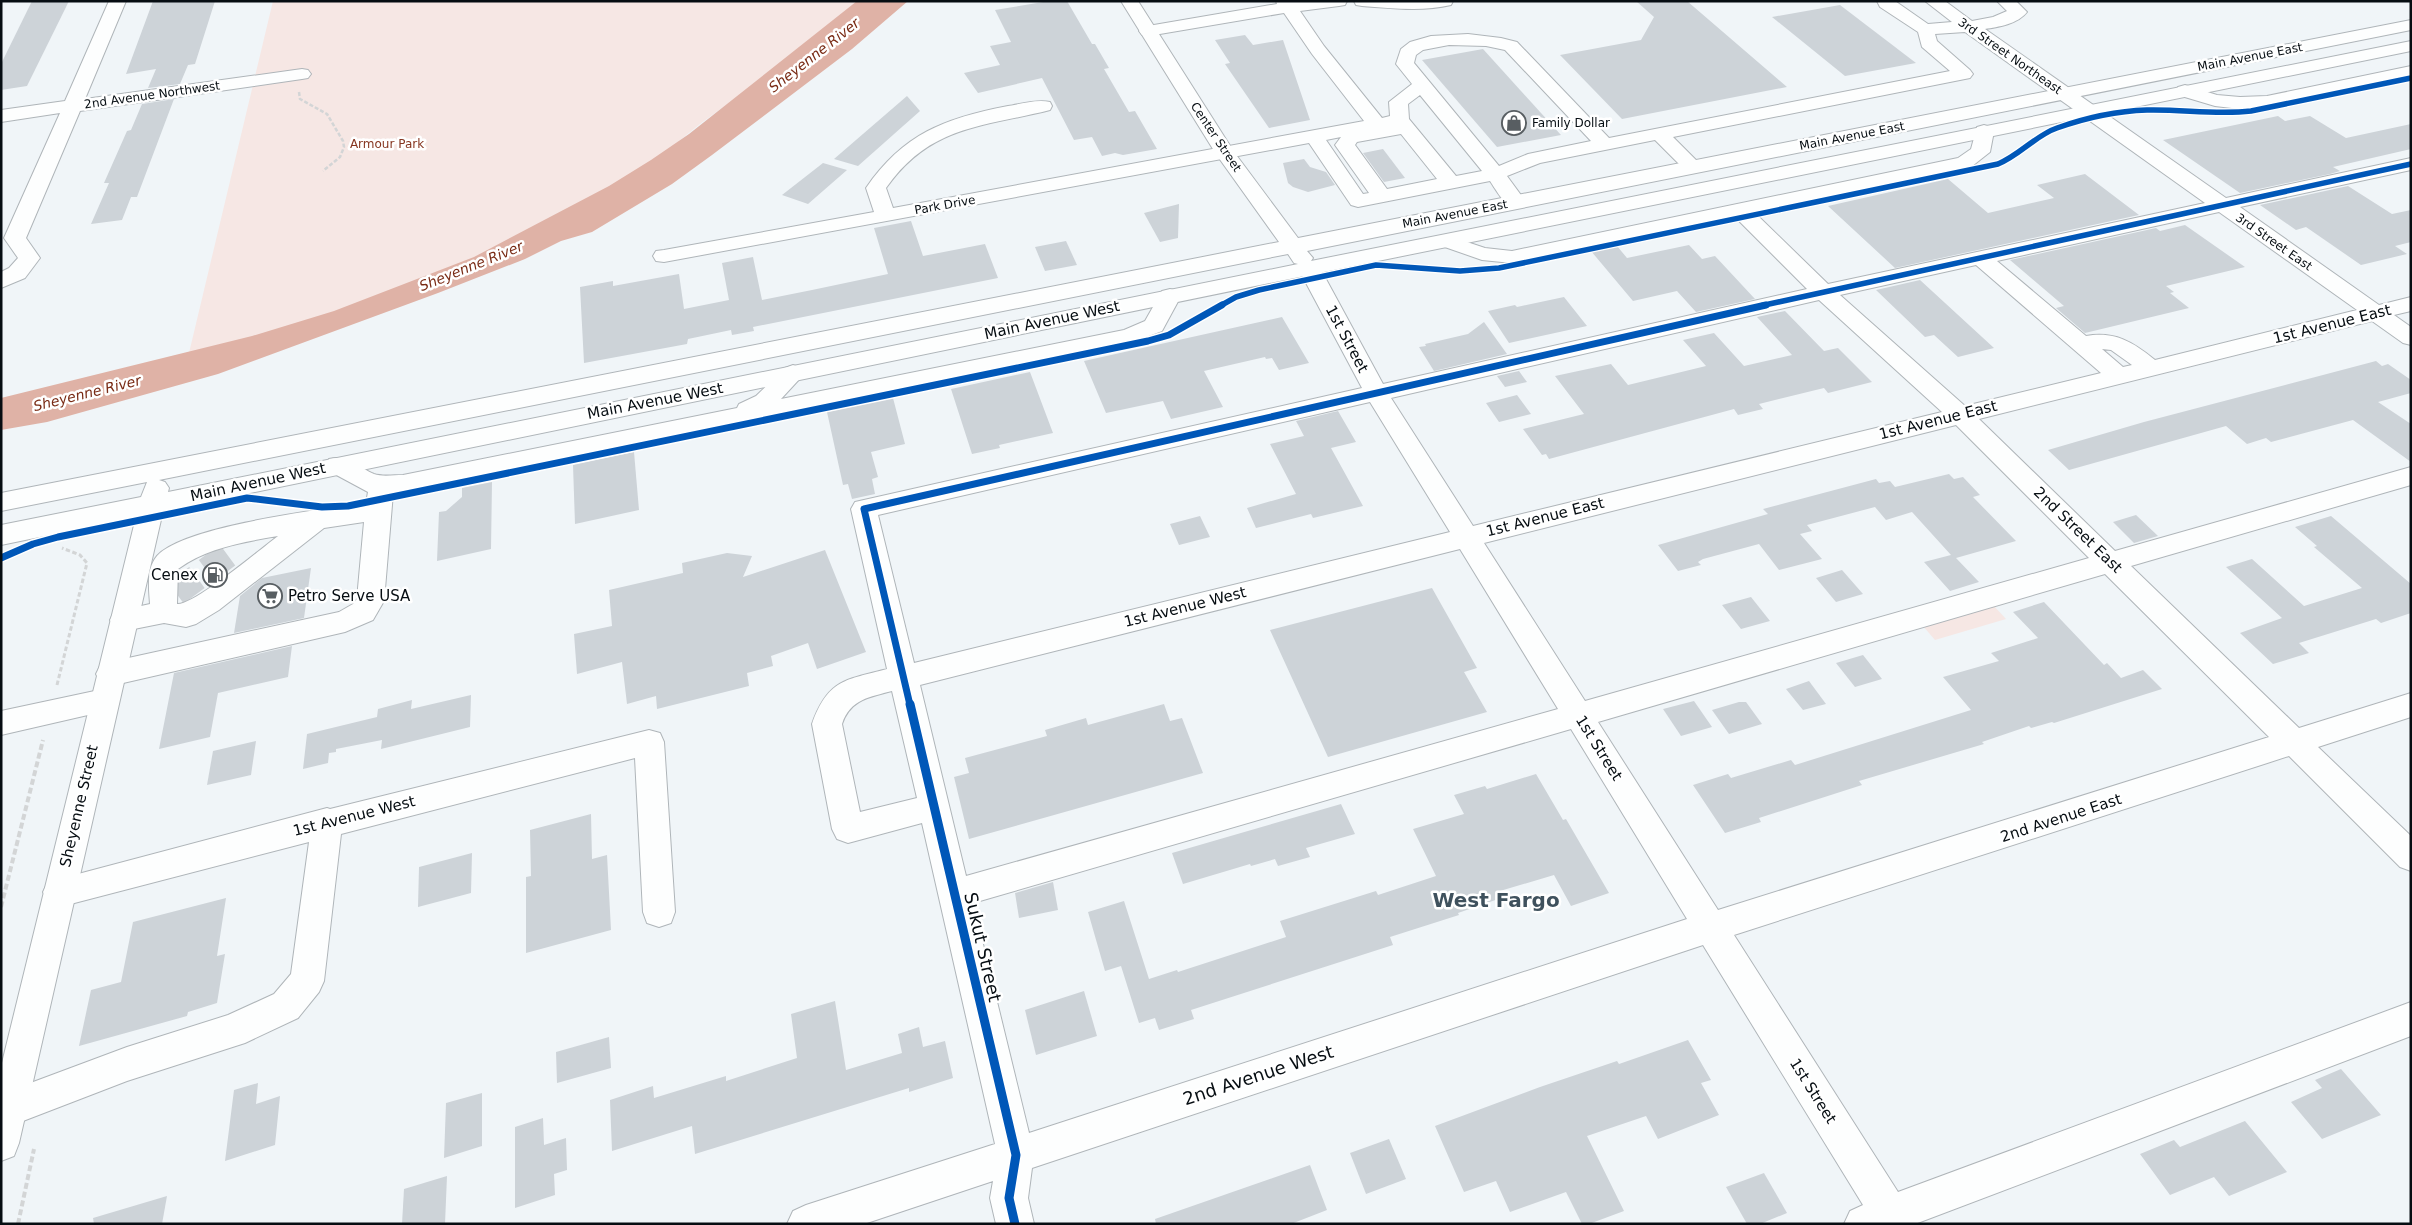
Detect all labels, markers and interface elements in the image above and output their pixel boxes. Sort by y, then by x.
water label: Sheyenne River [766,14,863,95]
street label: 3rd Street Northeast [1955,15,2065,97]
street label: Main Avenue East [2196,40,2304,74]
street label: 2nd Avenue Northwest [83,79,221,111]
street label: Center Street [1188,100,1245,175]
shop icon: Family Dollar [1501,110,1527,136]
place label: Family Dollar [1532,116,1610,130]
street label: Main Avenue East [1798,119,1906,153]
park label: Armour Park [350,137,424,151]
street label: Park Drive [913,193,977,217]
street label: Main Avenue East [1401,197,1509,231]
street label: 3rd Street East [2233,210,2315,274]
water label: Sheyenne River [417,237,526,294]
street label: Main Avenue West [983,297,1121,343]
street label: 1st Avenue East [2271,301,2393,347]
street label: 1st Street [1322,302,1372,376]
water label: Sheyenne River [32,372,144,414]
street label: Main Avenue West [586,379,725,423]
street label: 1st Avenue East [1877,397,1999,443]
street label: Main Avenue West [189,459,327,505]
street label: 2nd Street East [2030,483,2126,577]
street label: 1st Avenue East [1484,494,1606,540]
fuel station icon: Cenex [202,562,228,588]
place label: Cenex [151,566,198,584]
supermarket icon: Petro Serve USA [257,583,283,609]
street label: 1st Avenue West [1122,583,1248,631]
place label: Petro Serve USA [288,587,411,605]
street label: 1st Street [1572,712,1626,784]
street label: Sheyenne Street [56,743,102,869]
street label: 2nd Avenue East [1998,790,2124,846]
street label: 1st Avenue West [291,792,417,840]
district label: West Fargo [1432,888,1560,912]
street label: Sukut Street [960,890,1006,1004]
street label: 2nd Avenue West [1180,1041,1336,1109]
street label: 1st Street [1786,1055,1840,1127]

